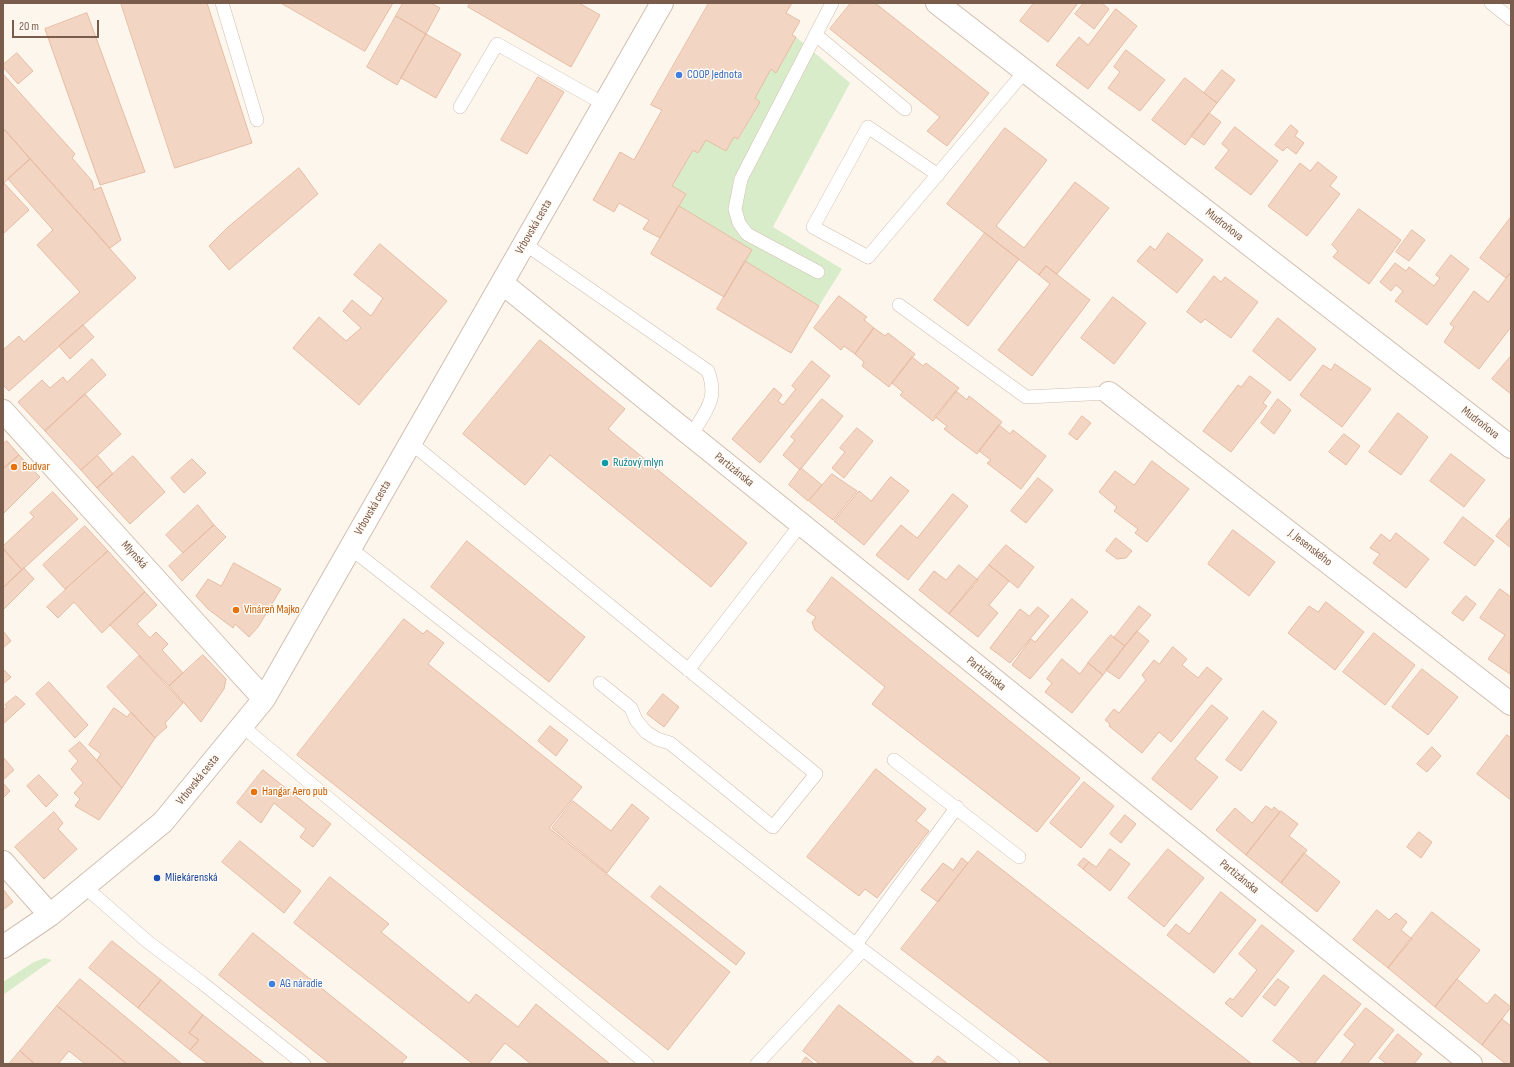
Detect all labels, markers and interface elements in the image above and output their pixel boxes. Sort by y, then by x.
scale bar [14,12,101,38]
text: 20 m [19,19,39,34]
place label: COOP Jednota [687,68,742,82]
marker: COOP Jednota [674,70,684,80]
street label: Vrbovská cesta [513,197,555,257]
street label: Mudroňova [1202,206,1246,244]
street label: Mudroňova [1458,404,1502,442]
street label: Partizánska [711,450,757,490]
place label: Ružový mlyn [613,456,663,470]
marker: Ružový mlyn [600,458,610,468]
place label: Budvar [22,460,50,474]
marker: Budvar [9,462,19,472]
street label: Vrbovská cesta [352,478,394,538]
street label: J. Jesenského [1285,526,1335,570]
street label: Mlynská [118,538,150,572]
place label: Vináreň Majko [244,603,300,617]
marker: Vináreň Majko [231,605,241,615]
street label: Partizánska [963,654,1009,694]
street label: Vrbovská cesta [173,752,223,808]
place label: Hangar Aero pub [262,785,328,799]
marker: Hangar Aero pub [249,787,259,797]
street label: Partizánska [1216,857,1262,897]
place label: Mliekárenská [165,871,218,885]
marker: Mliekárenská [152,873,162,883]
place label: AG náradie [280,977,323,991]
marker: AG náradie [267,979,277,989]

